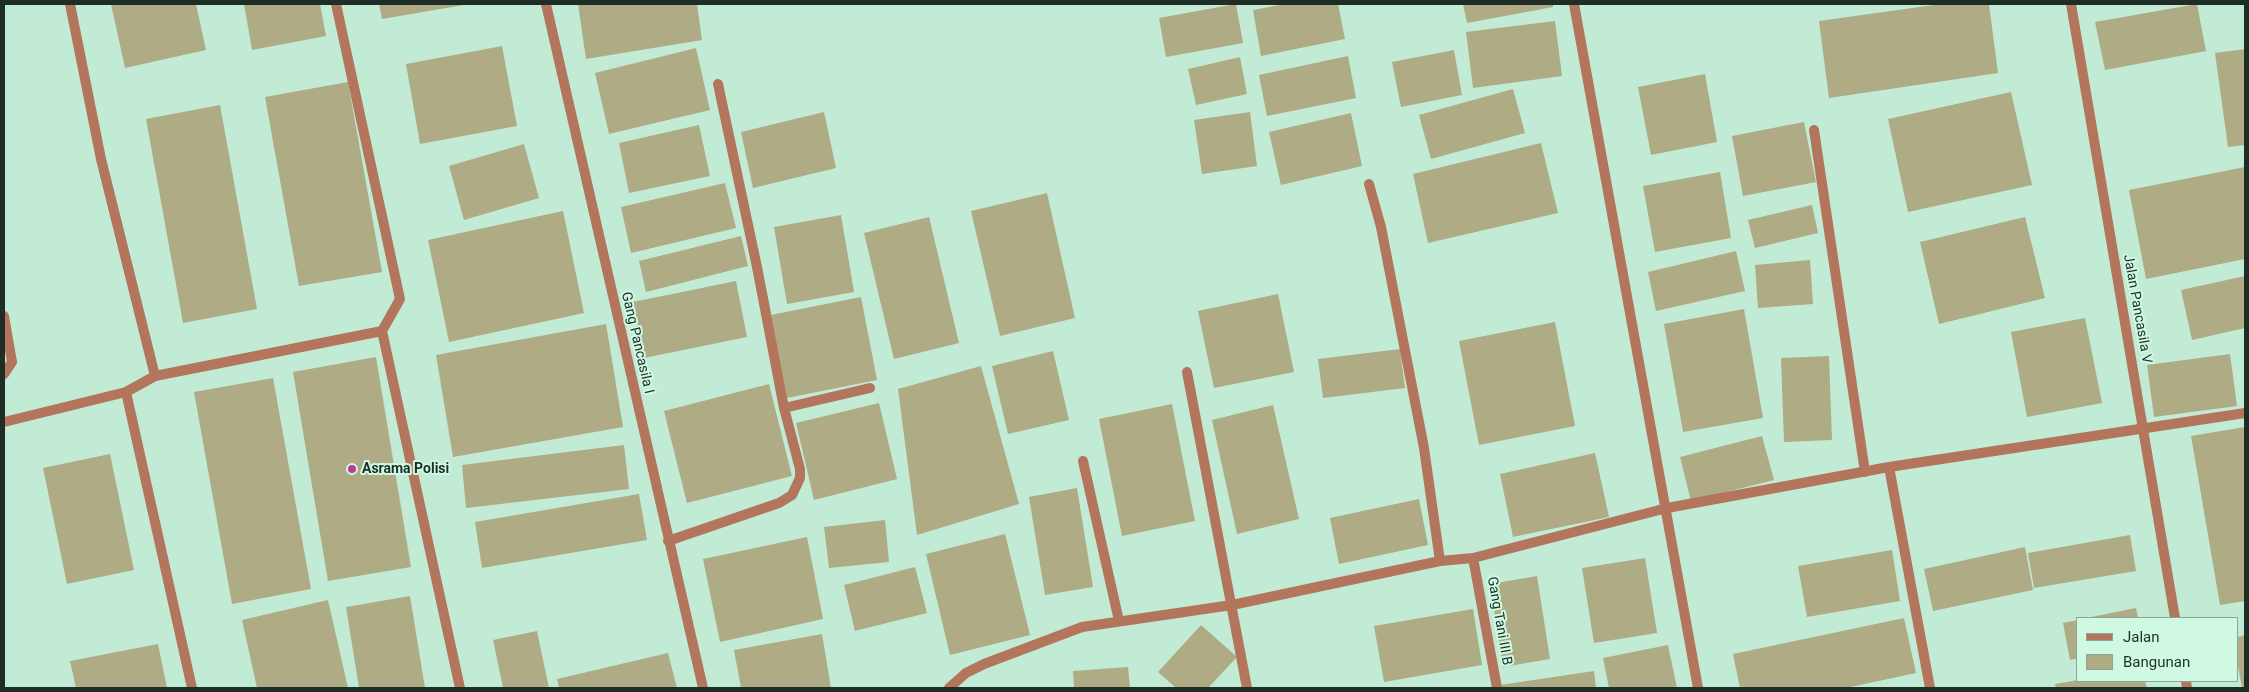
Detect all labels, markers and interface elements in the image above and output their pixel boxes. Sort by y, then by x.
street label: Jalan Pancasila V [2119,253,2155,365]
street label: Gang Pancasila I [617,290,657,396]
place label: Asrama Polisi [362,461,449,477]
marker: Asrama Polisi [346,463,358,475]
street label: Gang Tani III B [1483,575,1515,667]
legend [2076,617,2239,682]
text: Jalan [2123,628,2160,646]
text: Bangunan [2123,653,2190,671]

